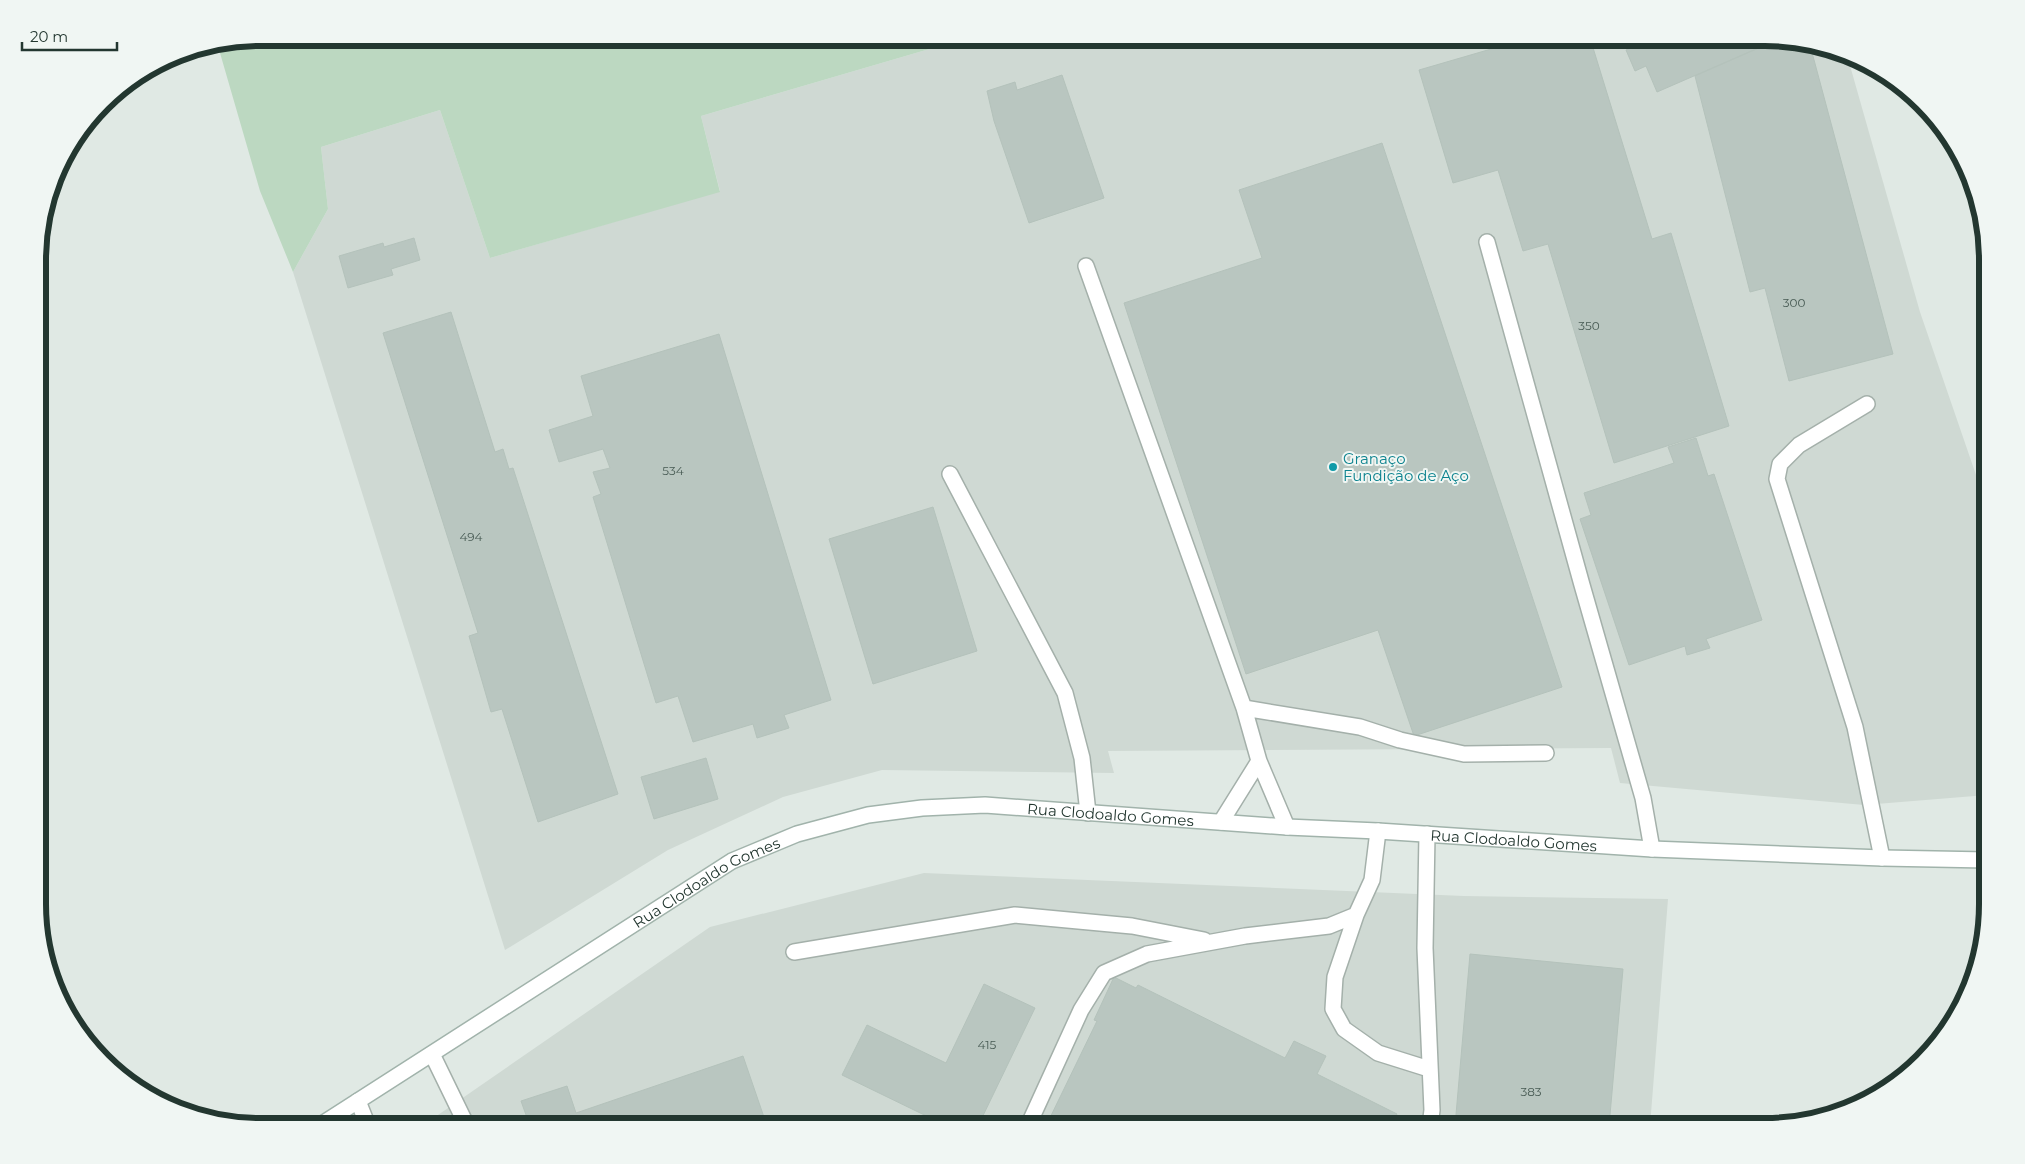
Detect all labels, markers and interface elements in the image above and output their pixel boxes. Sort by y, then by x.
scale bar [22,20,118,52]
text: 20 m [30,27,68,46]
house number: 300 [1783,295,1805,310]
house number: 350 [1578,318,1600,333]
place label: Granaço Fundição de Aço [1343,449,1469,485]
marker: Granaço Fundição de Aço [1327,461,1339,473]
house number: 534 [662,463,684,478]
house number: 494 [459,529,483,544]
street label: Rua Clodoaldo Gomes [1027,799,1195,830]
street label: Rua Clodoaldo Gomes [1430,825,1598,855]
street label: Rua Clodoaldo Gomes [629,833,783,932]
house number: 415 [978,1037,997,1052]
house number: 383 [1520,1084,1542,1099]

